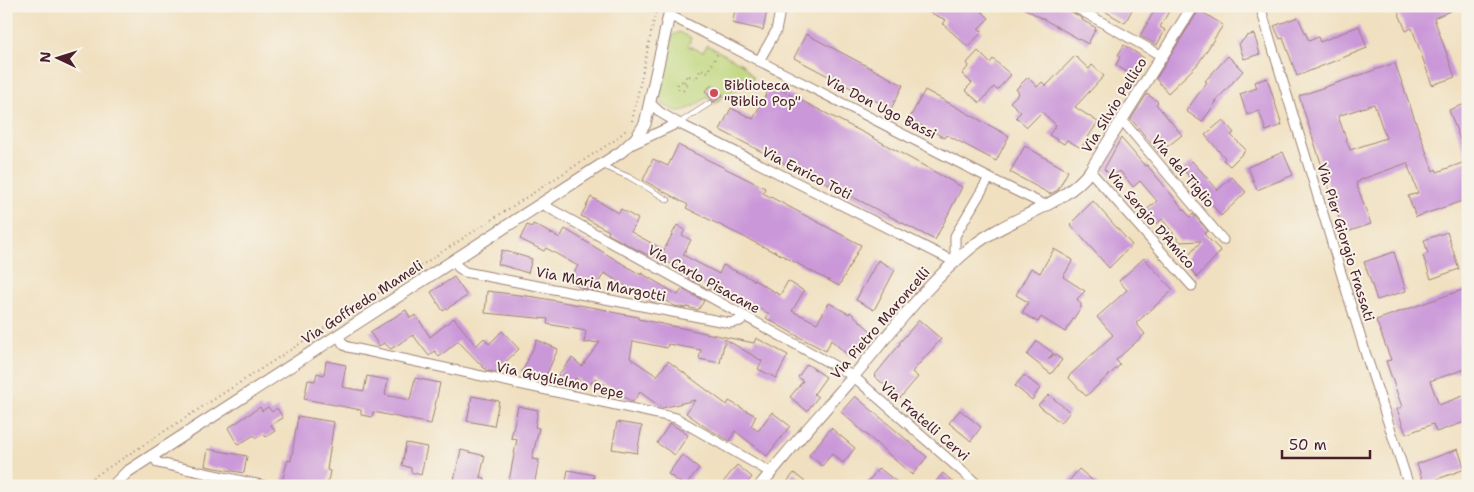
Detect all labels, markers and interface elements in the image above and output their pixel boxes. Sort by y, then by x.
north arrow [32,32,82,82]
text: N [36,51,54,63]
street label: Via Silvio Pellico [1077,54,1151,156]
street label: Via Don Ugo Bassi [822,71,940,143]
place label: Biblioteca "Biblio Pop" [724,76,801,110]
marker: Biblioteca "Biblio Pop" [708,87,720,99]
street label: Via del Tiglio [1147,131,1219,211]
street label: Via Enrico Toti [759,143,855,203]
street label: Via Pier Giorgio Frassati [1313,161,1379,323]
street label: Via Sergio D'Amico [1103,166,1199,272]
street label: Via Carlo Pisacane [644,241,764,317]
street label: Via Goffredo Mameli [298,256,426,348]
street label: Via Maria Margotti [534,263,668,305]
street label: Via Pietro Maroncelli [826,263,934,383]
street label: Via Guglielmo Pepe [494,358,626,402]
street label: Via Fratelli Cervi [877,377,973,465]
scale bar [1282,427,1369,459]
text: 50 m [1289,435,1327,455]

